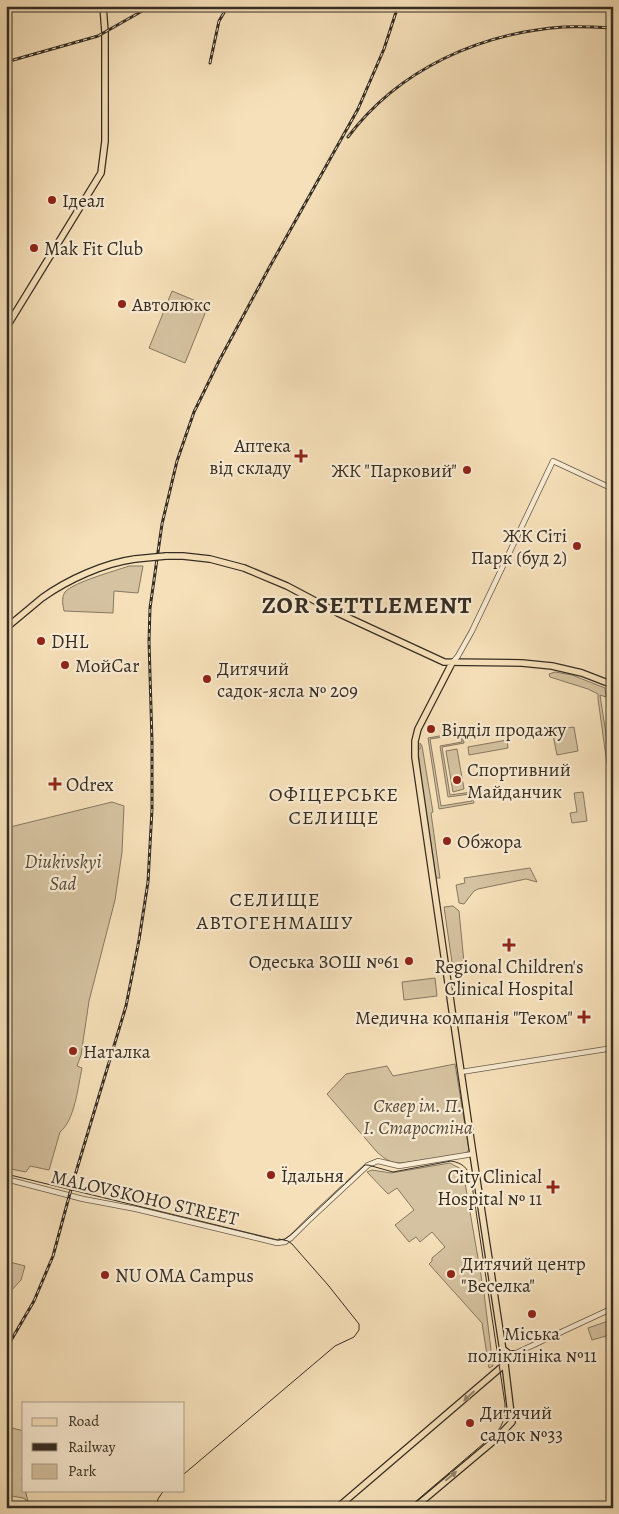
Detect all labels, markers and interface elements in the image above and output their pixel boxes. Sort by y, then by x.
place label: Ідеал [62,188,105,214]
marker: Ідеал [46,194,58,206]
place label: Mak Fit Club [44,236,143,262]
marker: Mak Fit Club [28,242,40,254]
place label: Автолюкс [131,292,211,318]
marker: Автолюкс [116,298,128,310]
place label: Аптека від складу [209,433,291,481]
marker: Аптека від складу [295,450,307,462]
place label: ЖК "Парковий" [332,458,457,484]
marker: ЖК "Парковий" [461,464,473,476]
place label: ЖК Сіті Парк (буд 2) [471,523,567,571]
marker: ЖК Сіті Парк (буд 2) [571,540,583,552]
district label: ZOR SETTLEMENT [262,589,472,621]
place label: DHL [51,629,89,655]
marker: DHL [35,635,47,647]
place label: МойCar [75,653,140,679]
place label: Дитячий садок-ясла № 209 [217,656,358,704]
marker: МойCar [59,659,71,671]
marker: Дитячий садок-ясла № 209 [201,673,213,685]
place label: Відділ продажу [441,717,567,743]
marker: Відділ продажу [425,723,437,735]
place label: Спортивний Майданчик [467,757,571,805]
place label: Odrex [66,772,114,798]
marker: Спортивний Майданчик [451,774,463,786]
marker: Odrex [48,777,62,791]
district label: ОФІЦЕРСЬКЕ СЕЛИЩЕ [269,781,399,831]
place label: Обжора [457,829,522,855]
marker: Обжора [441,835,453,847]
park label: Diukivskyi Sad [25,849,101,897]
district label: СЕЛИЩЕ АВТОГЕНМАШУ [196,886,353,936]
marker: Regional Children's Clinical Hospital [502,938,516,952]
place label: Одеська ЗОШ №61 [249,949,399,975]
place label: Regional Children's Clinical Hospital [434,954,584,1002]
marker: Одеська ЗОШ №61 [403,955,415,967]
place label: Медична компанія "Теком" [355,1005,573,1031]
marker: Медична компанія "Теком" [577,1010,591,1024]
place label: Наталка [83,1039,151,1065]
marker: Наталка [67,1045,79,1057]
park label: Сквер ім. П. І. Старостіна [363,1093,473,1141]
place label: Їдальня [281,1163,344,1189]
street label: MALOVSKOHO STREET [48,1164,242,1232]
place label: City Clinical Hospital № 11 [437,1164,542,1212]
marker: Їдальня [265,1169,277,1181]
marker: City Clinical Hospital № 11 [546,1180,560,1194]
place label: Дитячий центр "Веселка" [461,1251,586,1299]
place label: NU OMA Campus [115,1263,254,1289]
marker: Дитячий центр "Веселка" [445,1268,457,1280]
marker: NU OMA Campus [99,1269,111,1281]
marker: Міська поліклініка №11 [526,1308,538,1320]
place label: Міська поліклініка №11 [467,1321,597,1369]
one-way arrow [463,1390,475,1402]
place label: Дитячий садок №33 [480,1400,563,1448]
legend [22,1402,185,1492]
text: Road [68,1411,100,1431]
marker: Дитячий садок №33 [464,1417,476,1429]
text: Railway [68,1437,116,1457]
text: Park [68,1461,97,1481]
one-way arrow [445,1470,457,1482]

